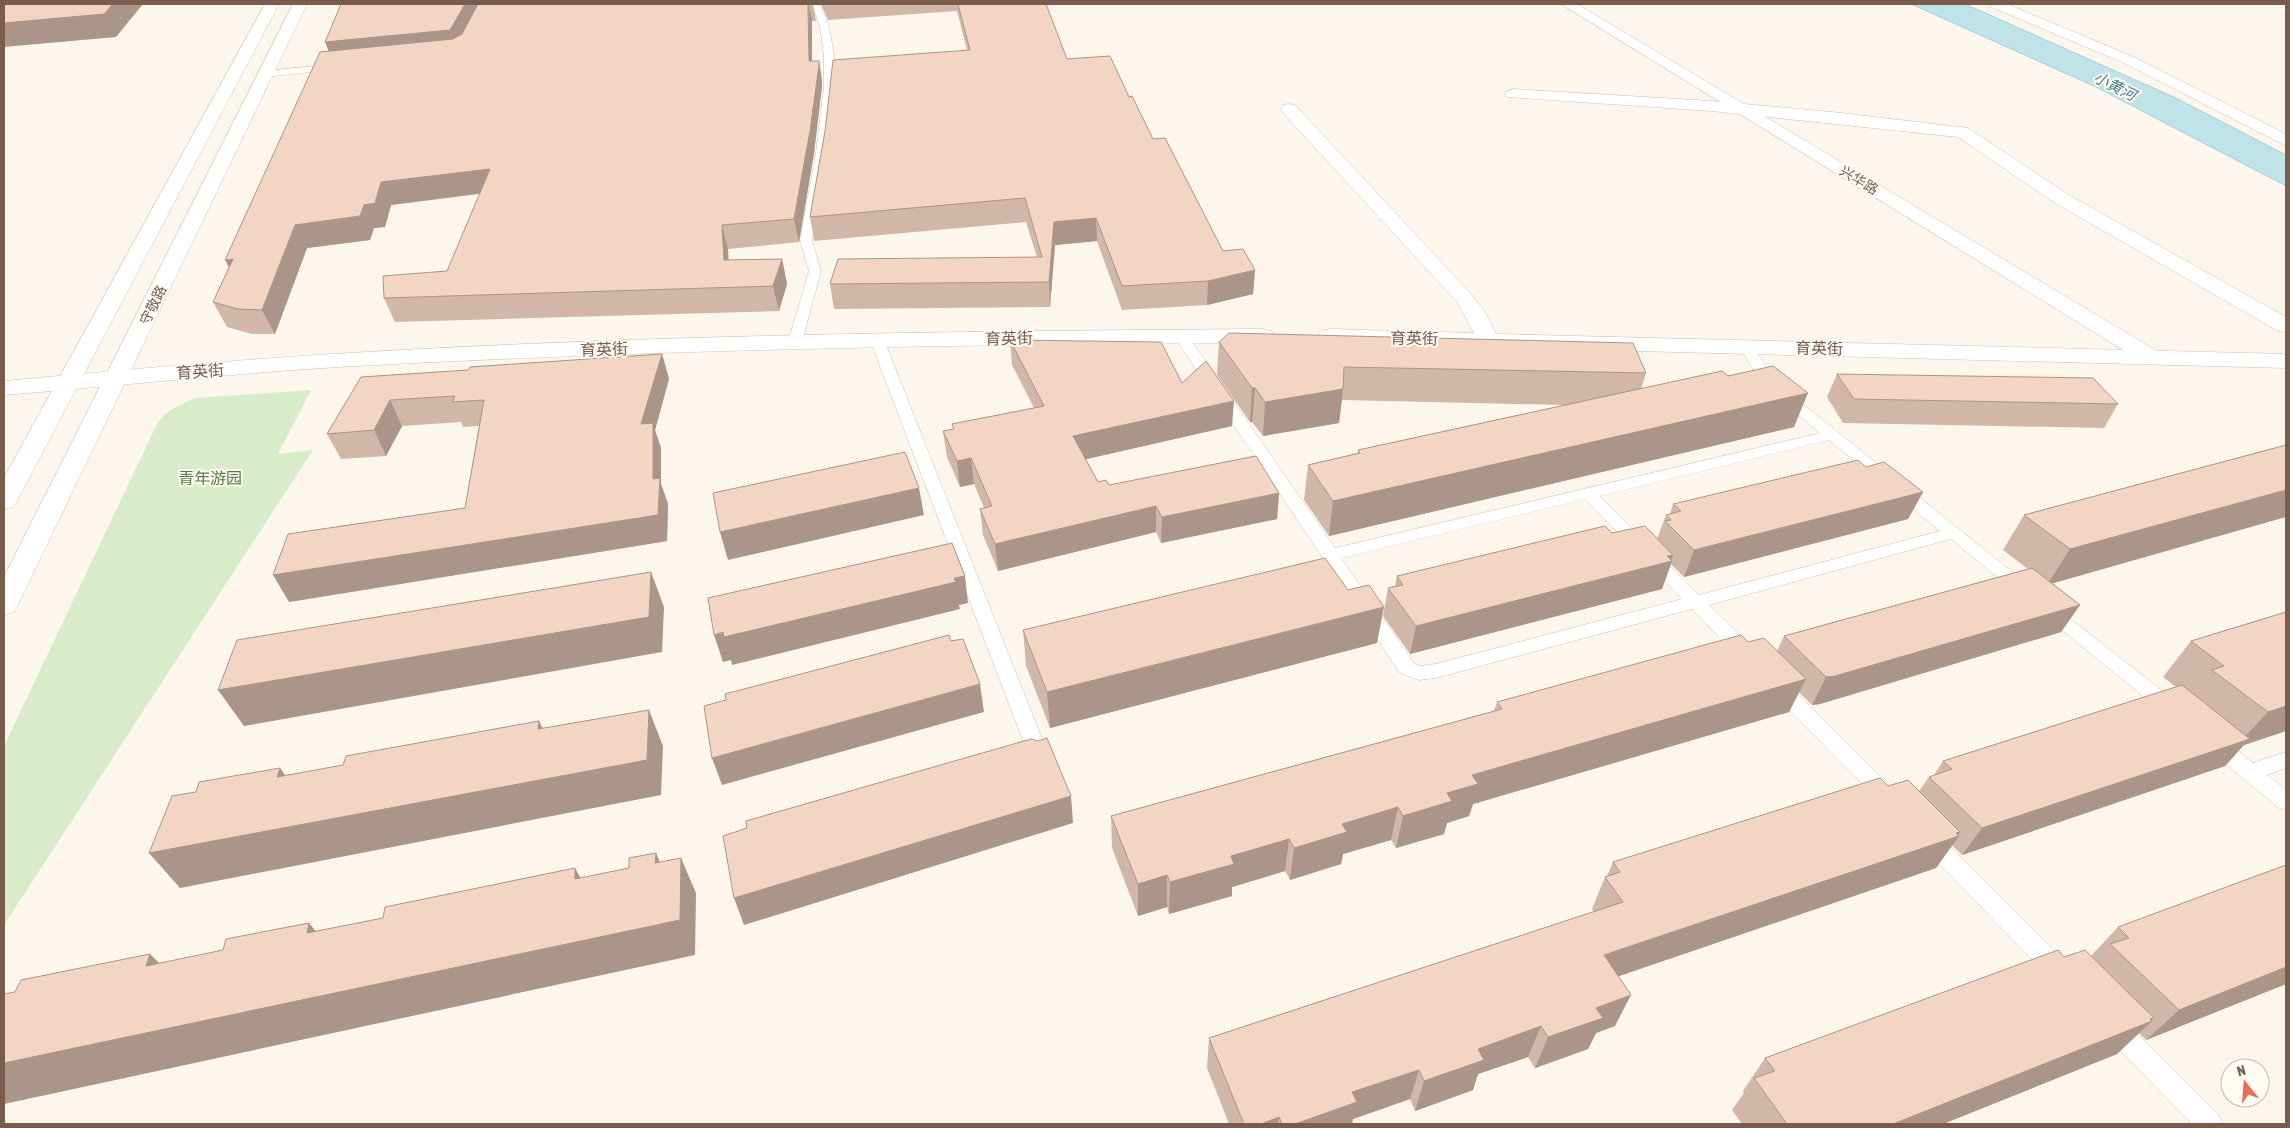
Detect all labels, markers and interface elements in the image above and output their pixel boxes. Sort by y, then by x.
water label: 小黄河 [2091,68,2142,105]
street label: 兴华路 [1837,162,1881,198]
street label: 守敬路 [137,283,169,327]
street label: 育英街 [985,329,1033,347]
street label: 育英街 [1390,329,1438,347]
street label: 育英街 [580,339,628,359]
street label: 育英街 [1795,339,1843,357]
street label: 育英街 [175,360,225,382]
park label: 青年游园 [178,469,242,487]
north arrow [2220,1058,2270,1108]
text: N [2235,1062,2247,1079]

